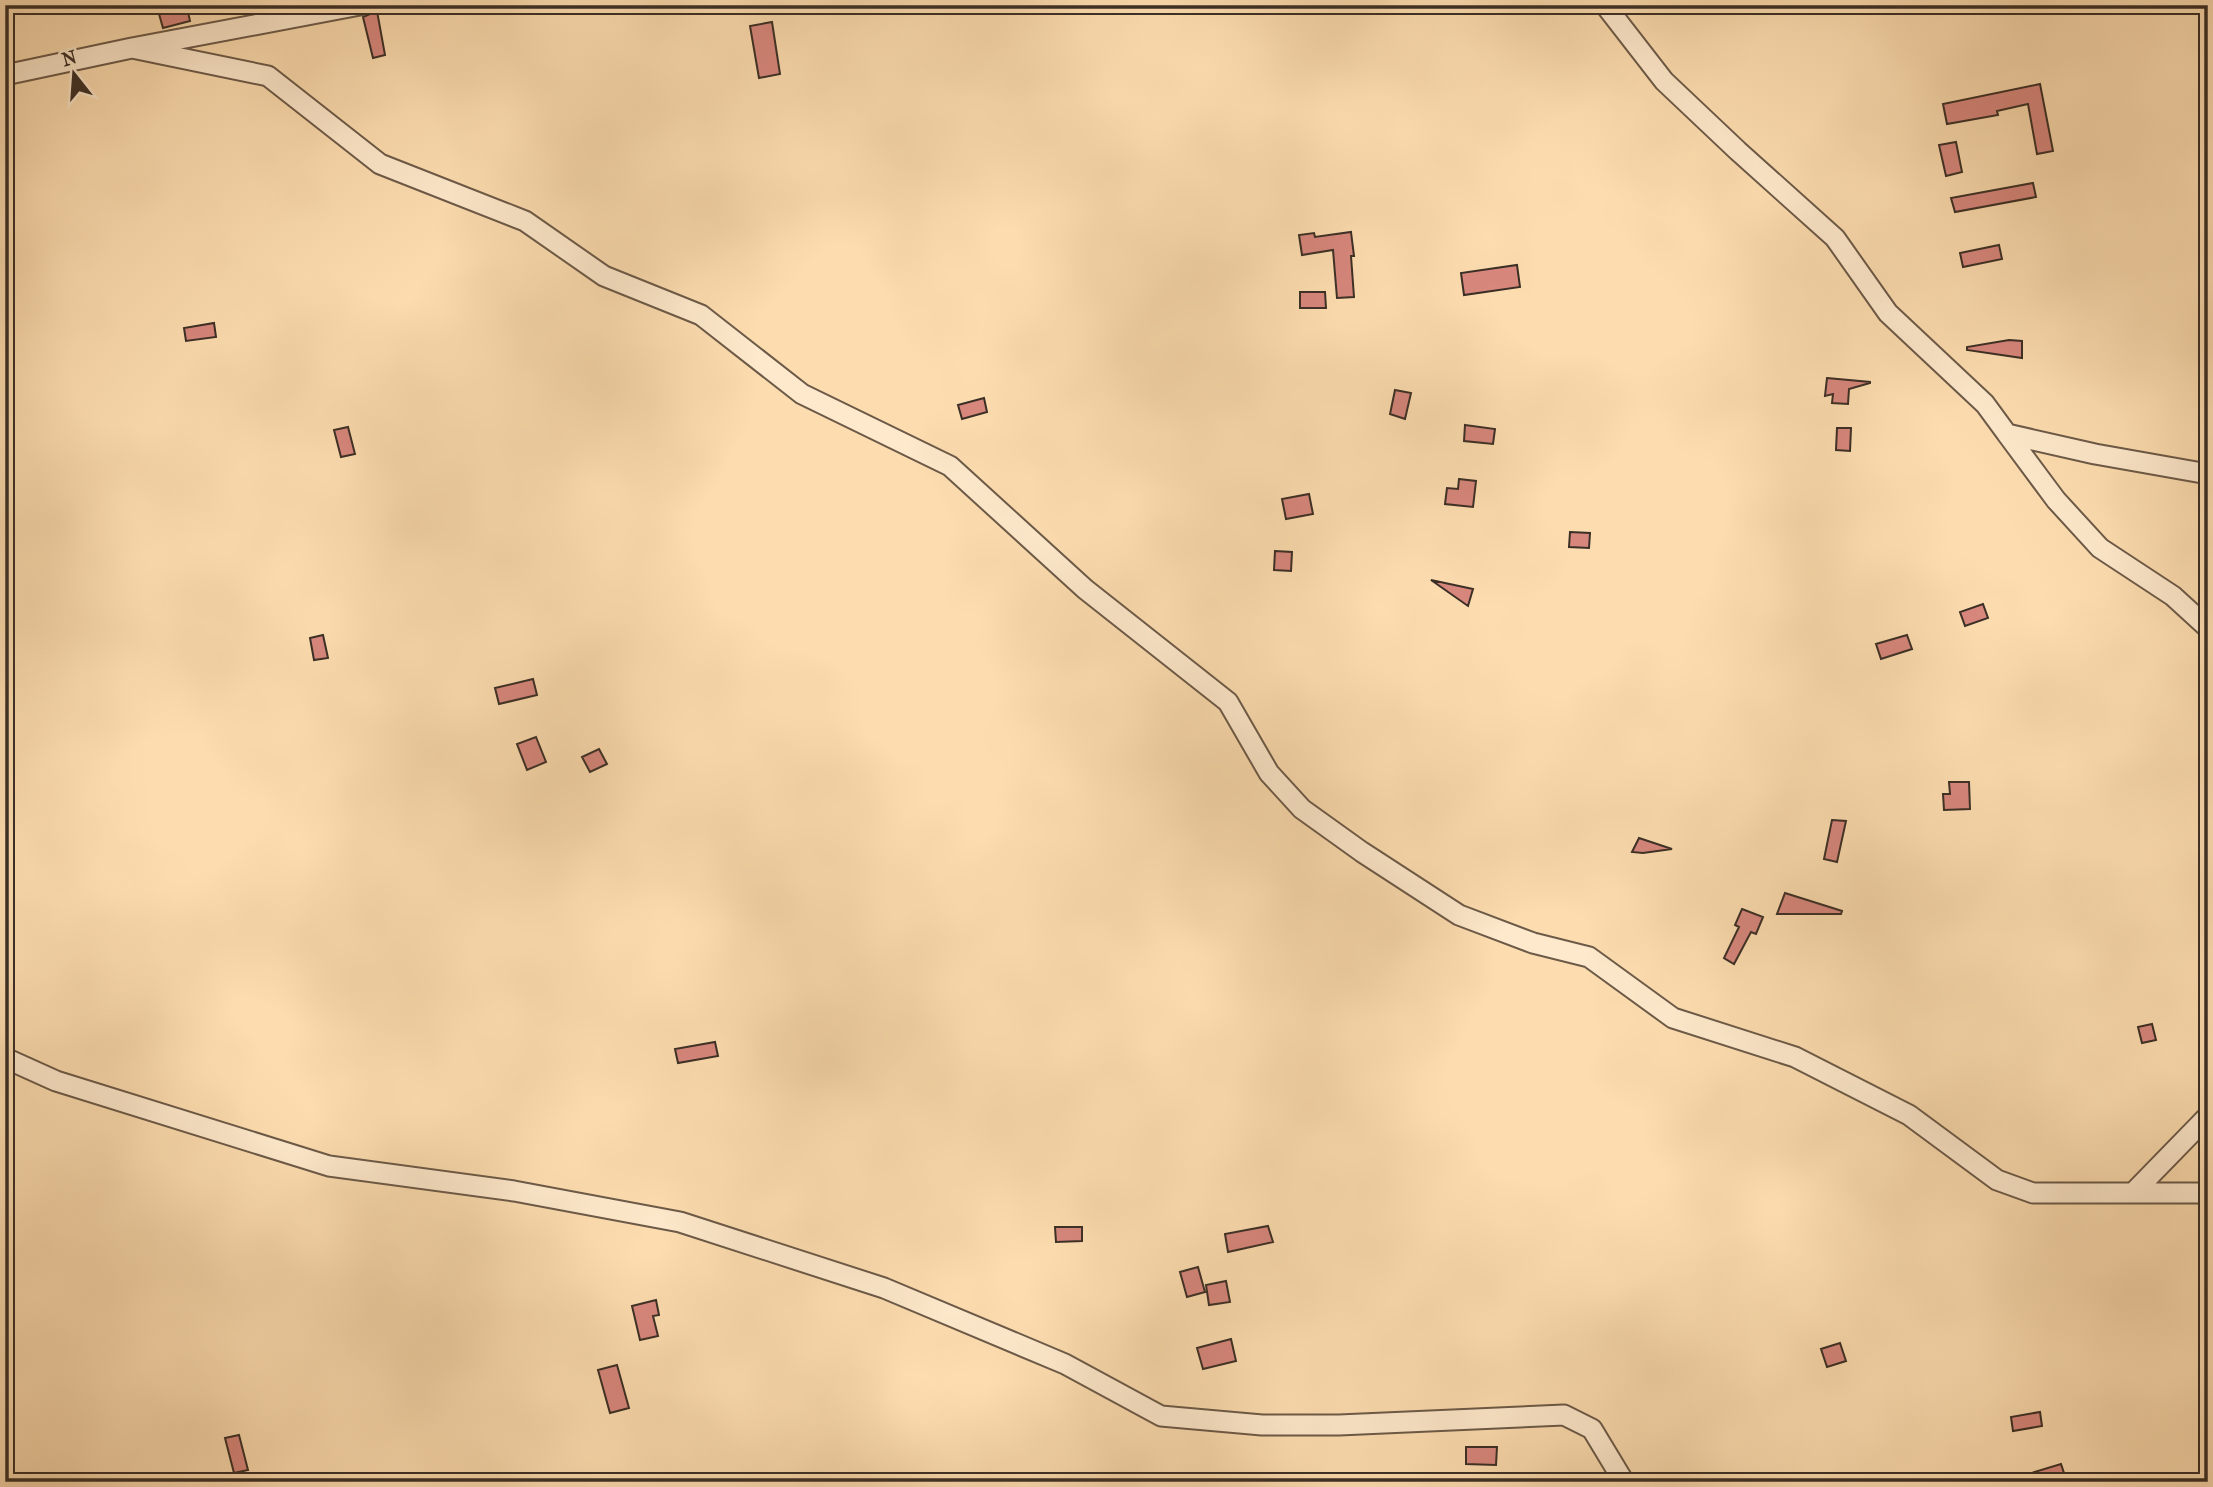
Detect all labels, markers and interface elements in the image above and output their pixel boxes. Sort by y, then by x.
north arrow [38,38,108,108]
text: N [59,46,80,71]

